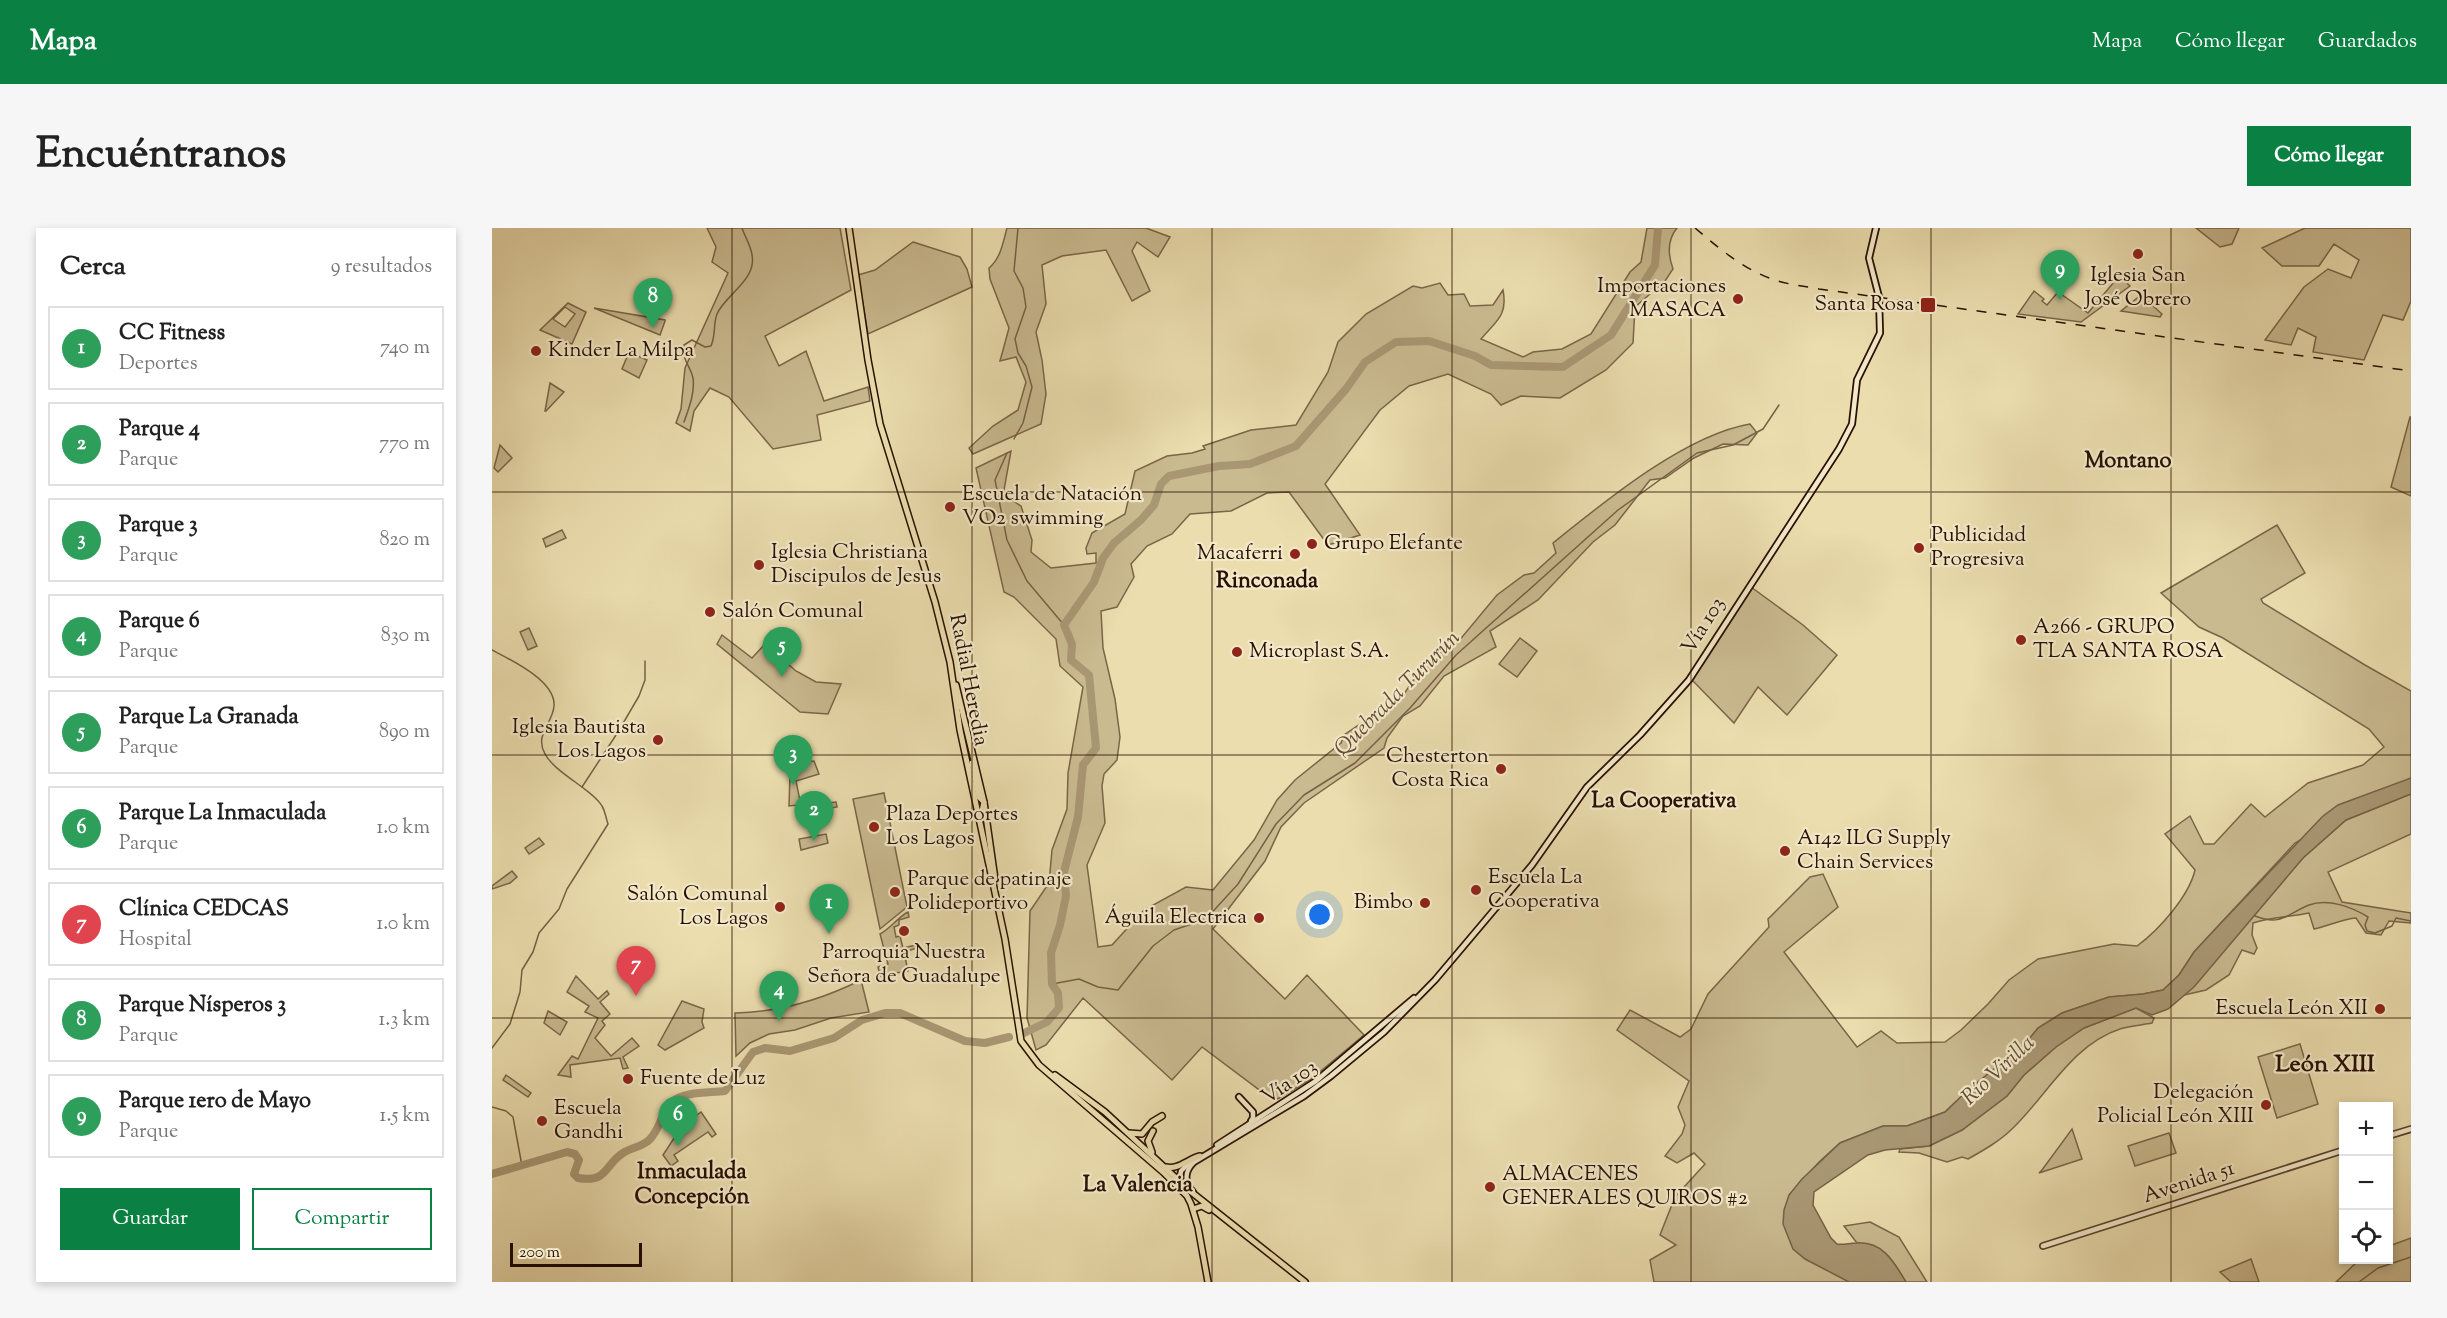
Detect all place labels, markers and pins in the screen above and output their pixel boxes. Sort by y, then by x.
marker: Iglesia San José Obrero [2131,247,2145,261]
pin: 9 [2040,250,2080,300]
place label: Iglesia San José Obrero [2084,261,2191,315]
place label: Importaciones MASACA [1597,272,1726,326]
pin: 8 [634,279,672,328]
place label: Santa Rosa [1814,290,1914,320]
marker: Importaciones MASACA [1731,292,1745,306]
marker: Santa Rosa [1919,296,1937,314]
place label: Kinder La Milpa [548,336,695,366]
marker: Kinder La Milpa [529,344,543,358]
place label: Escuela de Natación VO2 swimming [962,480,1142,534]
marker: Escuela de Natación VO2 swimming [943,500,957,514]
place label: Publicidad Progresiva [1931,521,2026,575]
place label: Grupo Elefante [1324,529,1463,559]
marker: Grupo Elefante [1305,537,1319,551]
place label: Iglesia Christiana Discipulos de Jesus [771,538,941,592]
place label: Macaferri [1197,539,1283,569]
marker: Publicidad Progresiva [1912,541,1926,555]
marker: Macaferri [1288,547,1302,561]
marker: Iglesia Christiana Discipulos de Jesus [752,558,766,572]
place label: Salón Comunal [722,597,863,627]
marker: Salón Comunal [703,605,717,619]
place label: A266 - GRUPO TLA SANTA ROSA [2033,613,2223,667]
pin: 5 [762,628,802,677]
marker: A266 - GRUPO TLA SANTA ROSA [2014,633,2028,647]
place label: Microplast S.A. [1249,637,1389,667]
marker: Microplast S.A. [1230,645,1244,659]
place label: Iglesia Bautista Los Lagos [512,713,646,767]
marker: Iglesia Bautista Los Lagos [651,733,665,747]
pin: 3 [774,736,812,785]
place label: Chesterton Costa Rica [1386,742,1489,796]
marker: Chesterton Costa Rica [1494,762,1508,776]
pin: 2 [794,792,834,841]
place label: Plaza Deportes Los Lagos [886,800,1018,854]
marker: Plaza Deportes Los Lagos [867,820,881,834]
place label: A142 ILG Supply Chain Services [1797,824,1952,878]
marker: A142 ILG Supply Chain Services [1778,844,1792,858]
place label: Escuela La Cooperativa [1488,863,1600,917]
place label: Parque de patinaje Polideportivo [907,865,1071,919]
place label: Salón Comunal Los Lagos [627,880,768,934]
marker: Escuela La Cooperativa [1469,883,1483,897]
pin: 1 [810,884,848,934]
marker: Parque de patinaje Polideportivo [888,885,902,899]
place label: Bimbo [1354,888,1413,918]
marker: Bimbo [1418,896,1432,910]
marker: Salón Comunal Los Lagos [773,900,787,914]
place label: Águila Electrica [1104,903,1247,933]
marker: Águila Electrica [1252,911,1266,925]
marker: Parroquia Nuestra Señora de Guadalupe [897,924,911,938]
place label: Parroquia Nuestra Señora de Guadalupe [807,938,1001,992]
pin: 7 [616,946,656,996]
pin: 4 [760,972,798,1021]
place label: Escuela León XII [2215,994,2368,1024]
marker: Escuela León XII [2373,1002,2387,1016]
place label: Fuente de Luz [640,1064,766,1094]
marker: Fuente de Luz [621,1072,635,1086]
place label: Delegación Policial León XIII [2097,1078,2254,1132]
place label: Escuela Gandhi [554,1094,623,1148]
pin: 6 [658,1096,698,1146]
marker: Delegación Policial León XIII [2259,1098,2273,1112]
marker: Escuela Gandhi [535,1114,549,1128]
place label: ALMACENES GENERALES QUIROS #2 [1502,1160,1748,1214]
marker: ALMACENES GENERALES QUIROS #2 [1483,1180,1497,1194]

